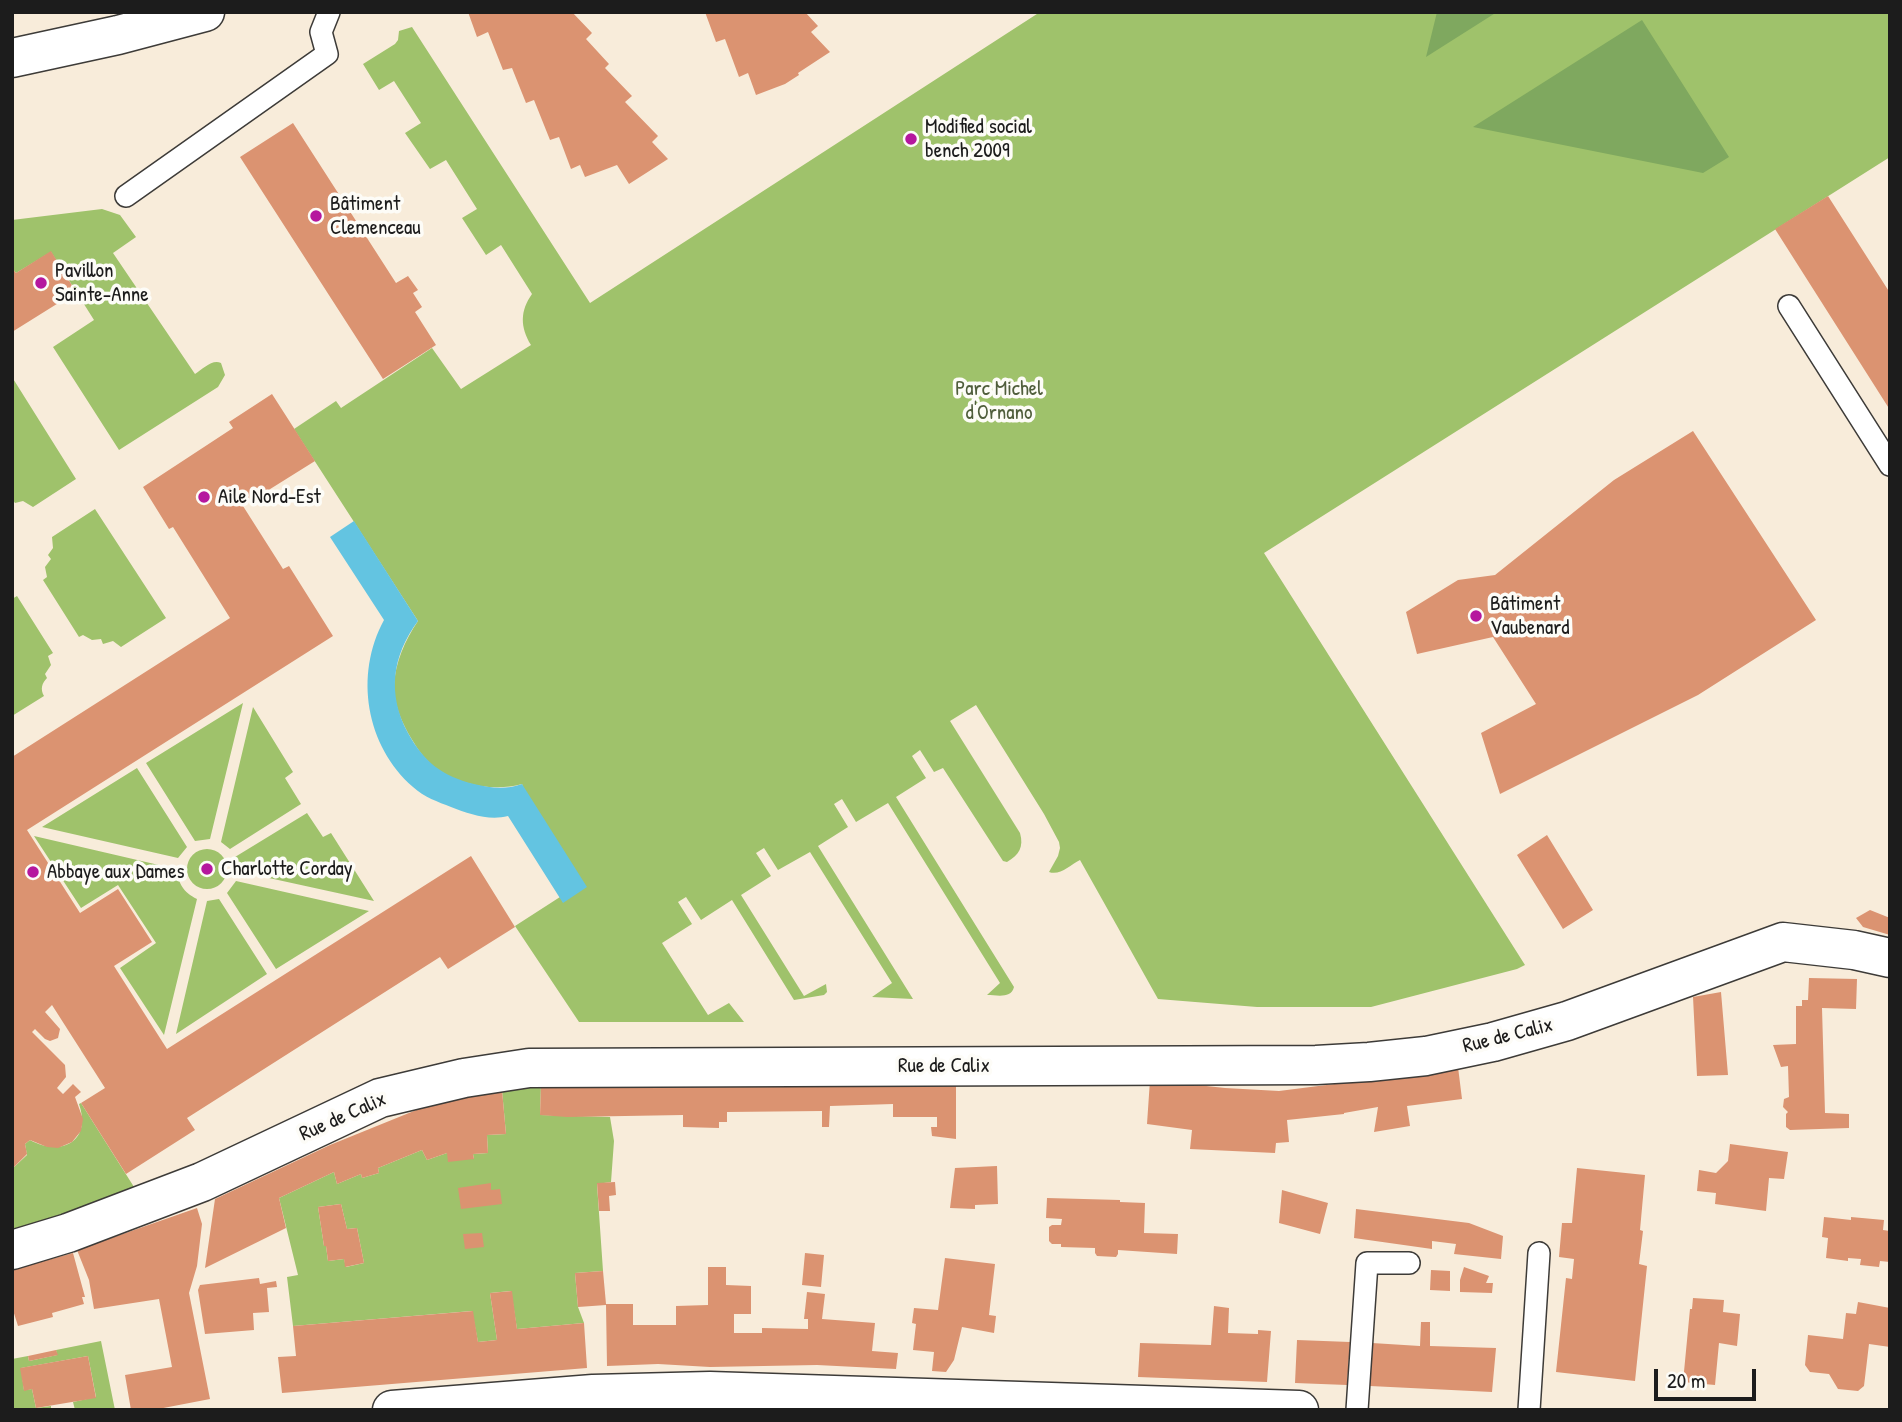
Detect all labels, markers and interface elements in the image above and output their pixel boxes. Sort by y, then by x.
place label: Modified social bench 2009 [925,114,1032,164]
marker: Modified social bench 2009 [903,131,919,147]
place label: Bâtiment Clemenceau [330,191,421,241]
marker: Bâtiment Clemenceau [308,208,324,224]
place label: Pavillon Sainte-Anne [55,258,149,308]
marker: Pavillon Sainte-Anne [33,275,49,291]
park label: Parc Michel d'Ornano [955,376,1043,426]
place label: Aile Nord-Est [218,484,321,510]
marker: Aile Nord-Est [196,489,212,505]
place label: Bâtiment Vaubenard [1490,591,1569,641]
marker: Bâtiment Vaubenard [1468,608,1484,624]
place label: Charlotte Corday [221,856,353,882]
place label: Abbaye aux Dames [47,859,185,885]
marker: Charlotte Corday [199,861,215,877]
marker: Abbaye aux Dames [25,864,41,880]
street label: Rue de Calix [1460,1013,1556,1059]
street label: Rue de Calix [898,1053,990,1079]
street label: Rue de Calix [296,1087,390,1147]
scale bar [1657,1356,1758,1400]
text: 20 m [1667,1366,1705,1395]

